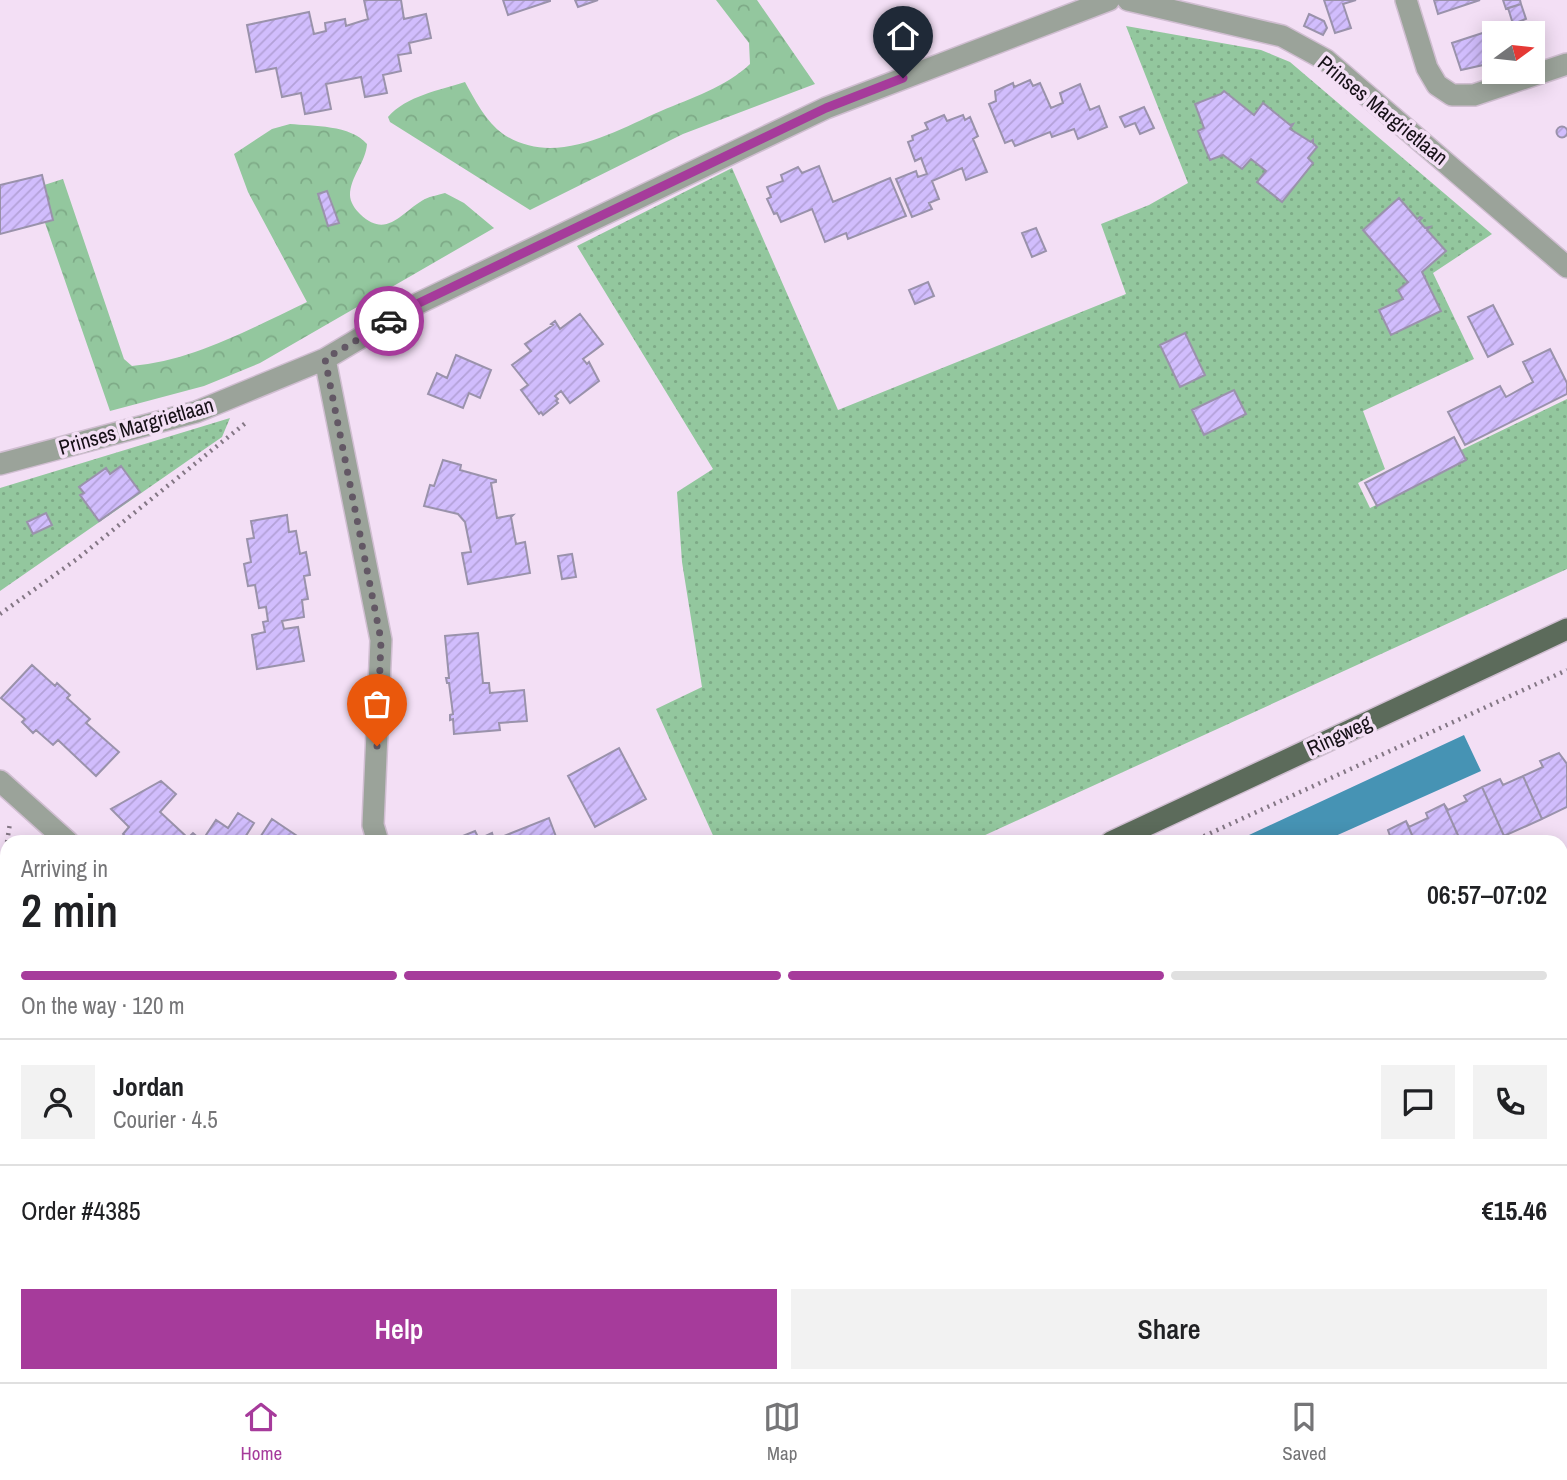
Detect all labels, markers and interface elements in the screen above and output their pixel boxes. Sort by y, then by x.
pin [873,6,933,78]
icon: home [884,17,922,55]
north arrow [1482,21,1545,84]
map controls [1482,21,1545,84]
street label: Prinses Margrietlaan [1312,48,1454,172]
courier [354,286,424,356]
icon: car [370,302,408,340]
street label: Prinses Margrietlaan [55,390,217,462]
pin [347,674,407,746]
icon: bag [358,685,396,723]
street label: Ringweg [1302,707,1376,763]
text: Arriving in [21,853,108,884]
text: 06:57–07:02 [1427,877,1547,912]
text: 2 min [21,879,118,941]
text: On the way · 120 m [21,990,185,1021]
button: person [21,1065,95,1139]
button: chat [1381,1065,1455,1139]
button: phone [1473,1065,1547,1139]
text: Jordan [113,1069,184,1104]
text: Courier · 4.5 [113,1104,218,1135]
text: Order #4385 [21,1193,141,1228]
text: €15.46 [1482,1193,1547,1228]
button: Help [21,1289,777,1369]
button: Share [791,1289,1547,1369]
tab: Home [241,1398,282,1466]
tab: Map [763,1398,801,1466]
tab: Saved [1282,1398,1326,1466]

